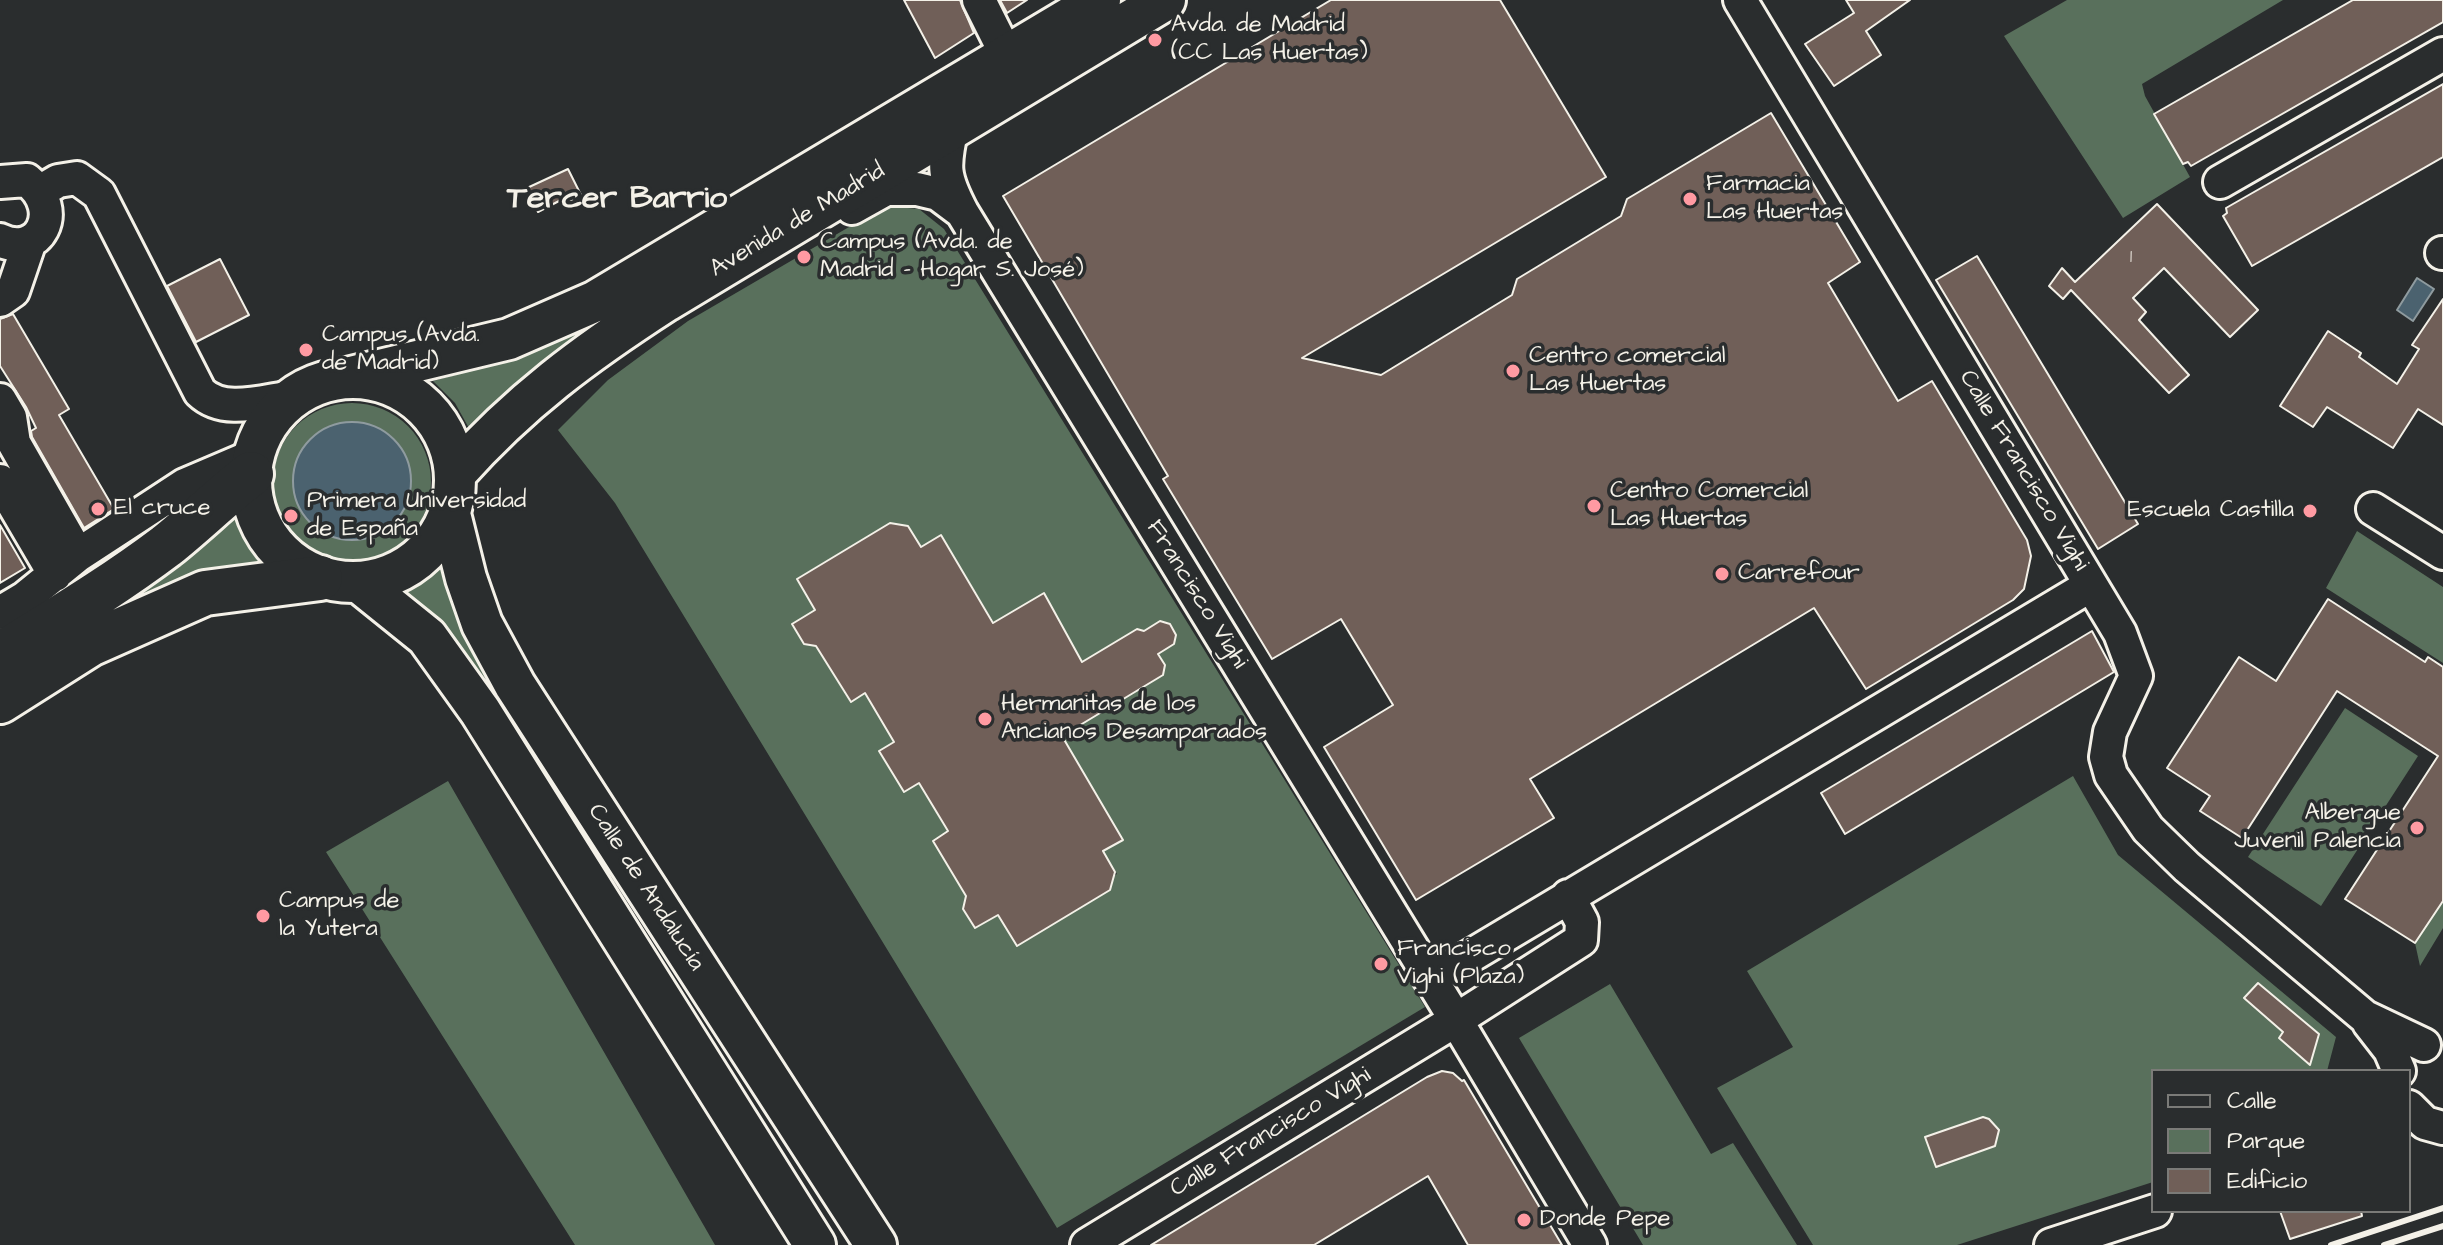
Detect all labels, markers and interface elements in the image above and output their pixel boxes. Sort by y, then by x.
place label: Avda. de Madrid (CC Las Huertas) [1171,12,1368,68]
marker: Avda. de Madrid (CC Las Huertas) [1146,31,1164,49]
street label: Avenida de Madrid [705,157,891,285]
place label: Farmacia Las Huertas [1706,171,1843,227]
district label: Tercer Barrio [507,181,727,219]
marker: Farmacia Las Huertas [1681,190,1699,208]
place label: Campus (Avda. de Madrid - Hogar S. José) [820,229,1084,285]
house number: 1 [2130,246,2132,270]
marker: Campus (Avda. de Madrid - Hogar S. José) [795,248,813,266]
place label: Campus (Avda. de Madrid) [322,322,480,378]
marker: Campus (Avda. de Madrid) [297,341,315,359]
place label: Centro comercial Las Huertas [1529,343,1725,399]
marker: Centro comercial Las Huertas [1504,362,1522,380]
street label: Calle Francisco Vighi [1952,365,2094,577]
place label: Centro Comercial Las Huertas [1610,478,1808,534]
place label: Primera Universidad de España [307,488,526,544]
place label: El cruce [114,495,210,523]
marker: Centro Comercial Las Huertas [1585,497,1603,515]
place label: Escuela Castilla [2127,497,2294,525]
marker: El cruce [89,500,107,518]
marker: Escuela Castilla [2301,502,2319,520]
marker: Primera Universidad de España [282,507,300,525]
street label: Francisco Vighi [1139,515,1253,675]
place label: Carrefour [1738,560,1860,588]
marker: Carrefour [1713,565,1731,583]
place label: Hermanitas de los Ancianos Desamparados [1001,691,1267,747]
marker: Hermanitas de los Ancianos Desamparados [976,710,994,728]
street label: Calle de Andalucía [580,799,710,977]
place label: Albergue Juvenil Palencia [2234,800,2401,856]
marker: Albergue Juvenil Palencia [2408,819,2426,837]
place label: Campus de la Yutera [279,888,399,944]
marker: Campus de la Yutera [254,907,272,925]
place label: Francisco Vighi (Plaza) [1397,936,1524,992]
marker: Francisco Vighi (Plaza) [1372,955,1390,973]
street label: Calle Francisco Vighi [1165,1062,1377,1204]
legend [2151,1069,2411,1213]
text: Calle [2227,1084,2277,1118]
text: Parque [2227,1124,2305,1158]
text: Edificio [2227,1164,2307,1198]
place label: Donde Pepe [1540,1206,1671,1234]
marker: Donde Pepe [1515,1211,1533,1229]

